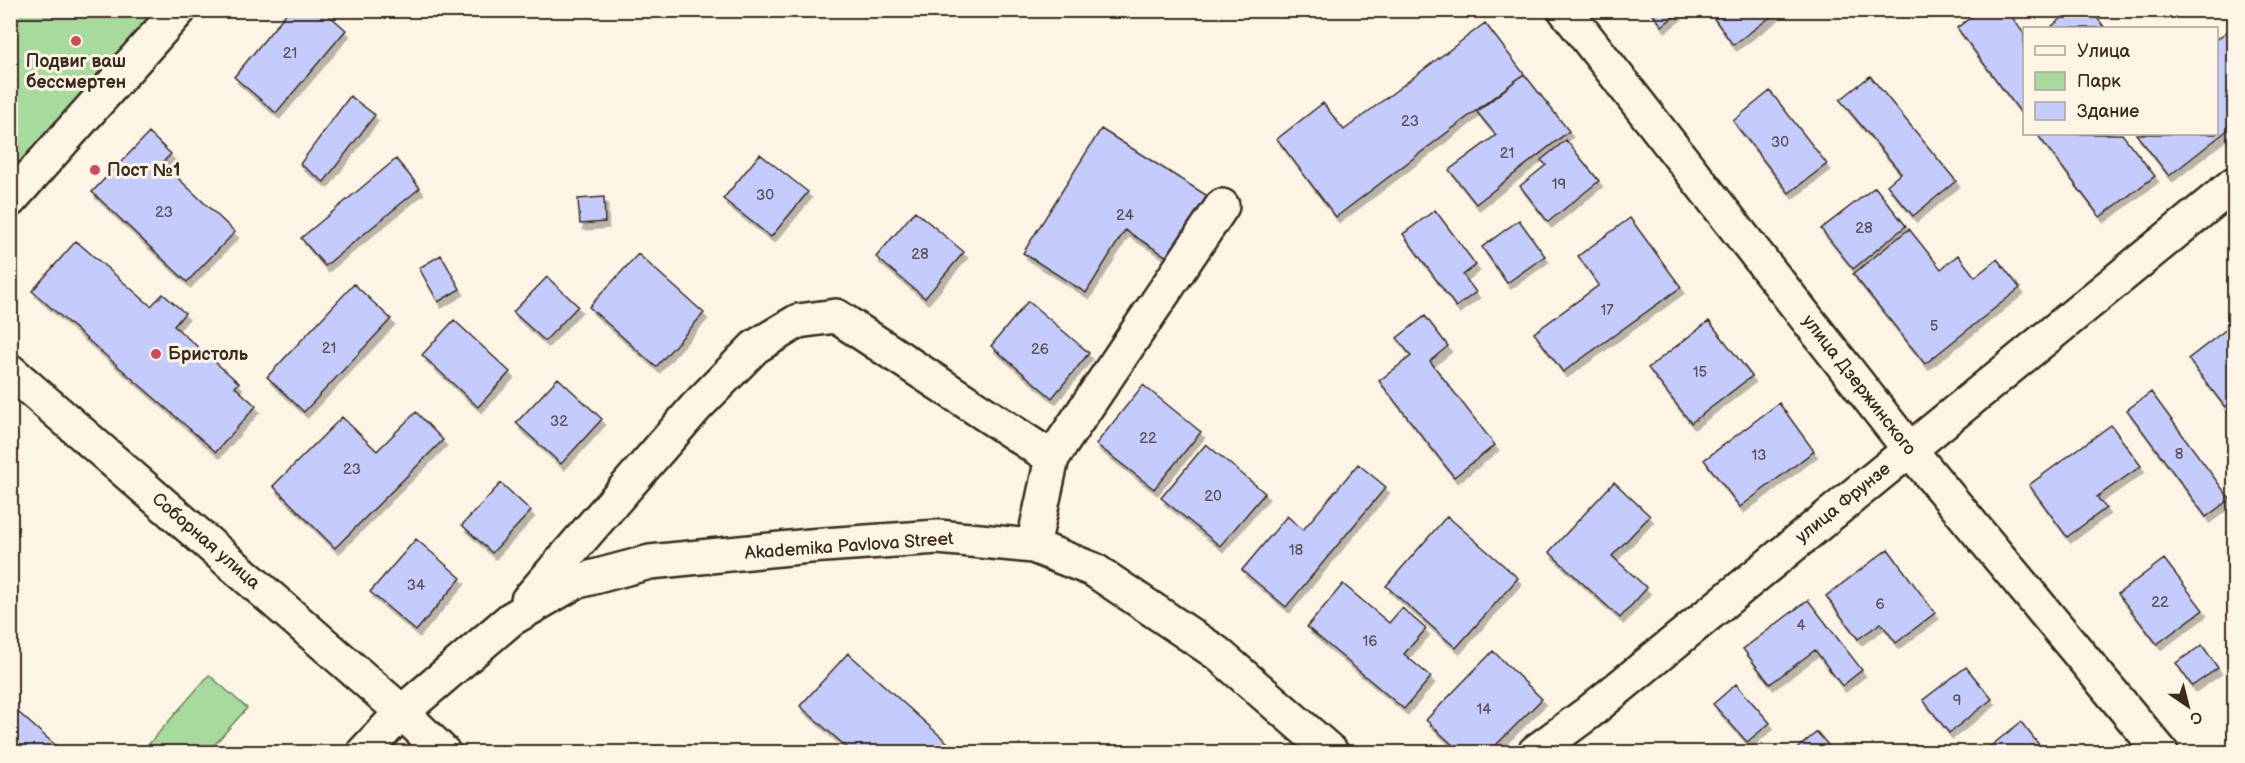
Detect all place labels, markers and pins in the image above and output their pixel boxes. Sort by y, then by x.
marker: Подвиг ваш бессмертен [69,34,83,48]
place label: Подвиг ваш бессмертен [26,51,126,93]
place label: Пост №1 [107,160,181,181]
marker: Пост №1 [88,163,102,177]
place label: Бристоль [168,344,249,365]
marker: Бристоль [149,347,163,361]

